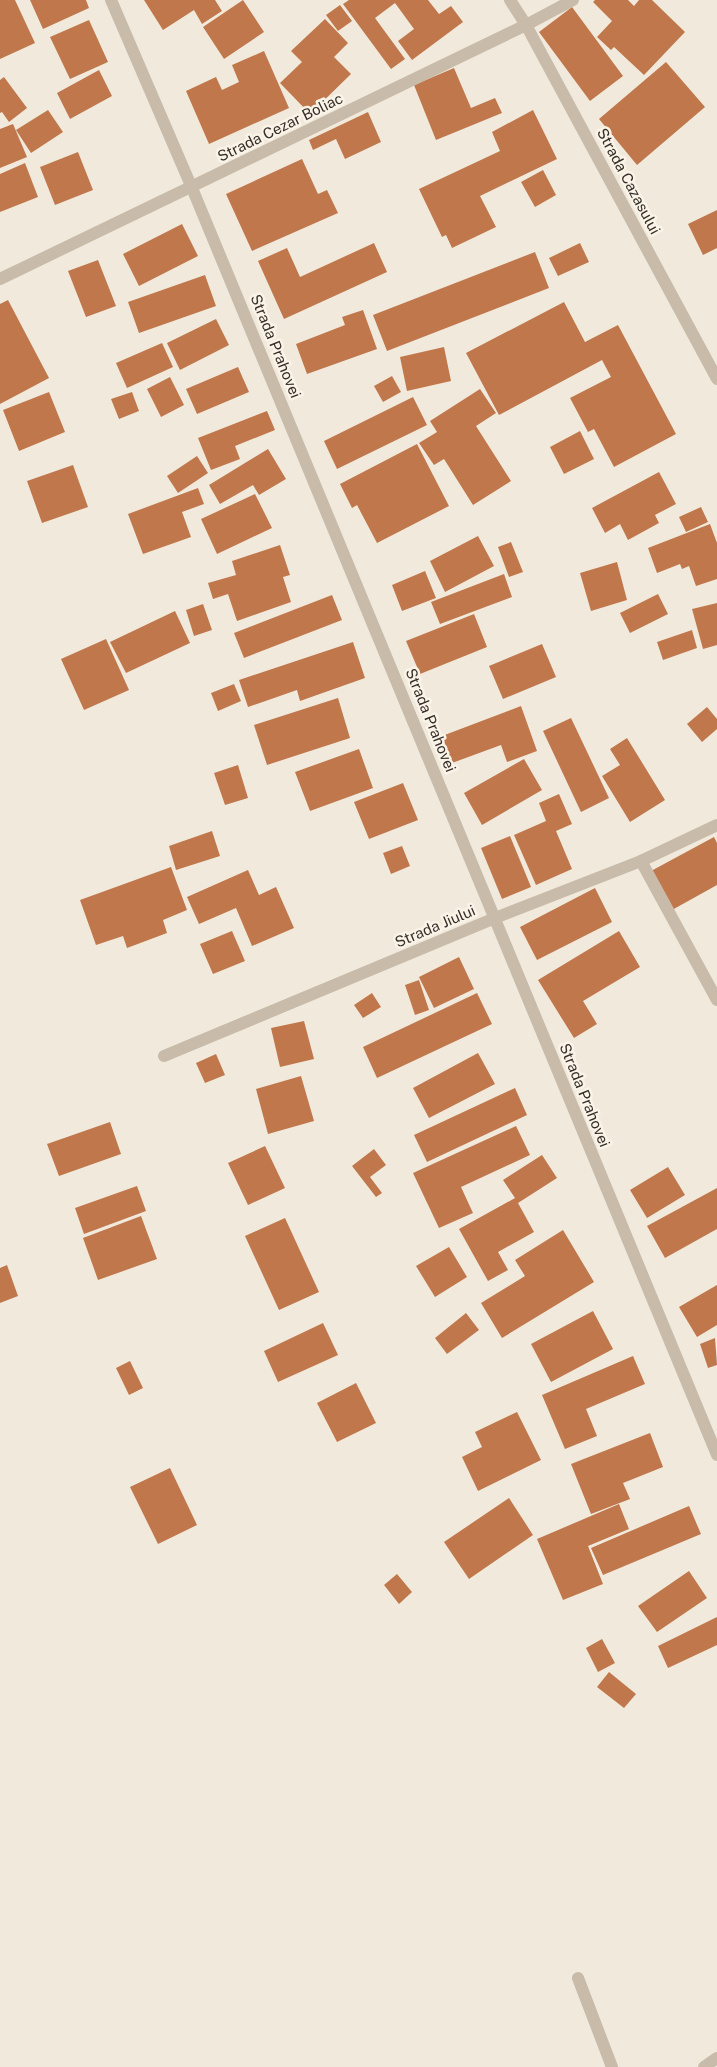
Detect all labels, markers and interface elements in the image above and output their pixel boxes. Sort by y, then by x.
street label: Strada Cezar Boliac [215,89,345,165]
street label: Strada Cazasului [594,125,664,237]
street label: Strada Prahovei [247,292,305,400]
street label: Strada Prahovei [402,666,460,774]
street label: Strada Jiului [392,901,478,951]
street label: Strada Prahovei [556,1041,614,1149]

